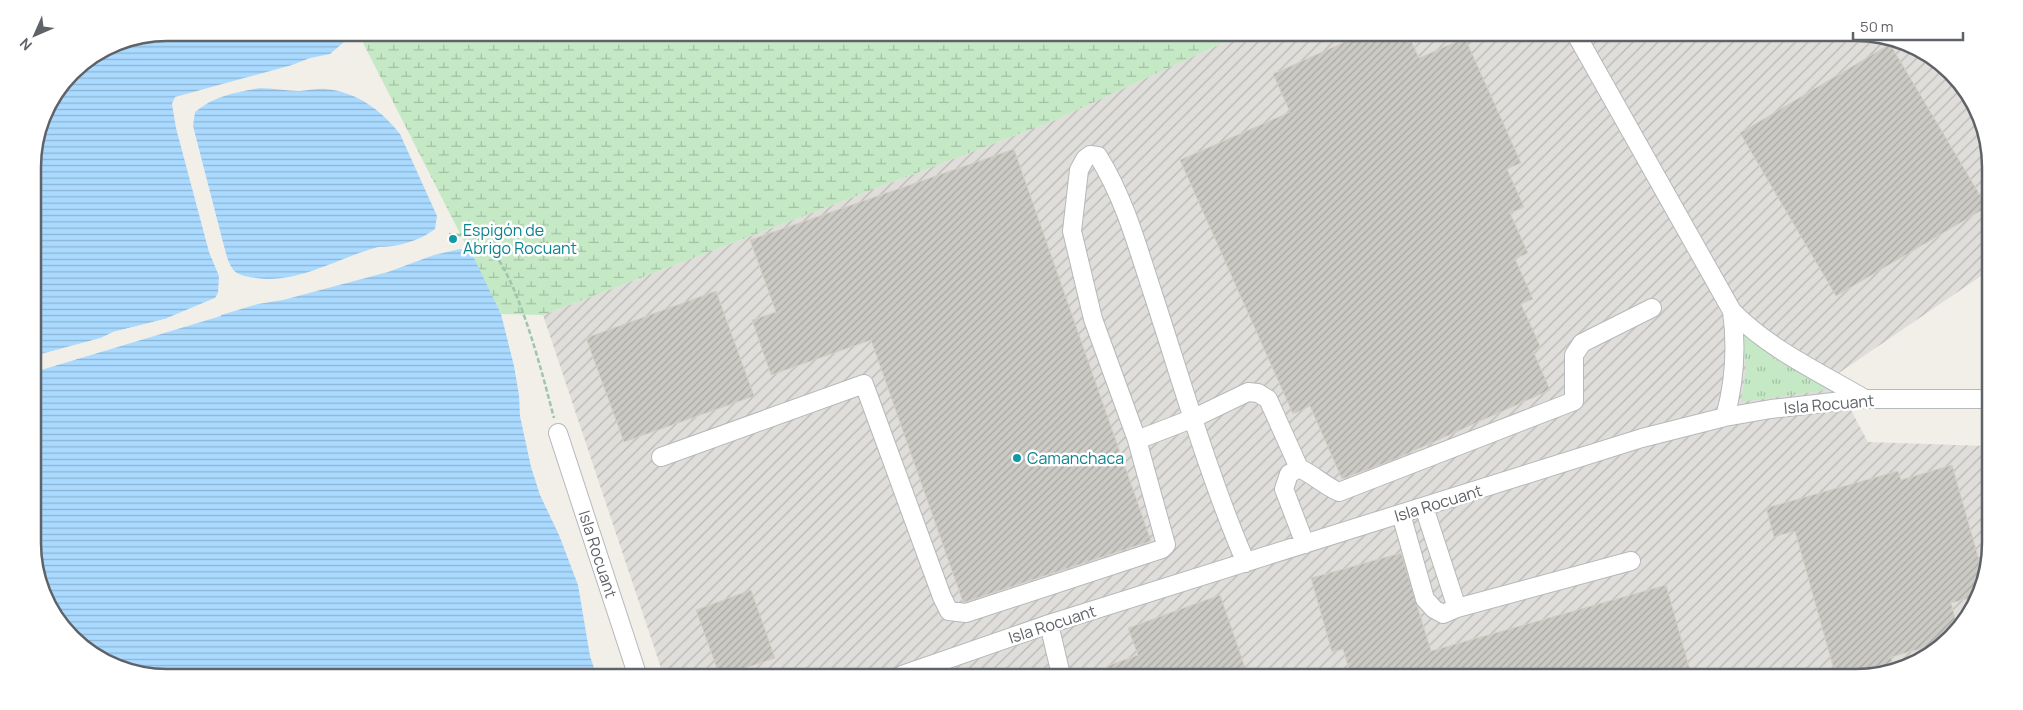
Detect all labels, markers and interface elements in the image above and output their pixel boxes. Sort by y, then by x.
north arrow [10,10,60,60]
scale bar [1853,10,1963,42]
text: 50 m [1860,16,1894,37]
text: N [15,34,36,55]
place label: Espigón de Abrigo Rocuant [463,219,577,259]
marker: Espigón de Abrigo Rocuant [447,233,459,245]
street label: Isla Rocuant [1783,389,1875,419]
place label: Camanchaca [1027,447,1124,469]
marker: Camanchaca [1011,452,1023,464]
street label: Isla Rocuant [1391,479,1485,527]
street label: Isla Rocuant [574,507,622,601]
street label: Isla Rocuant [1005,600,1099,648]

